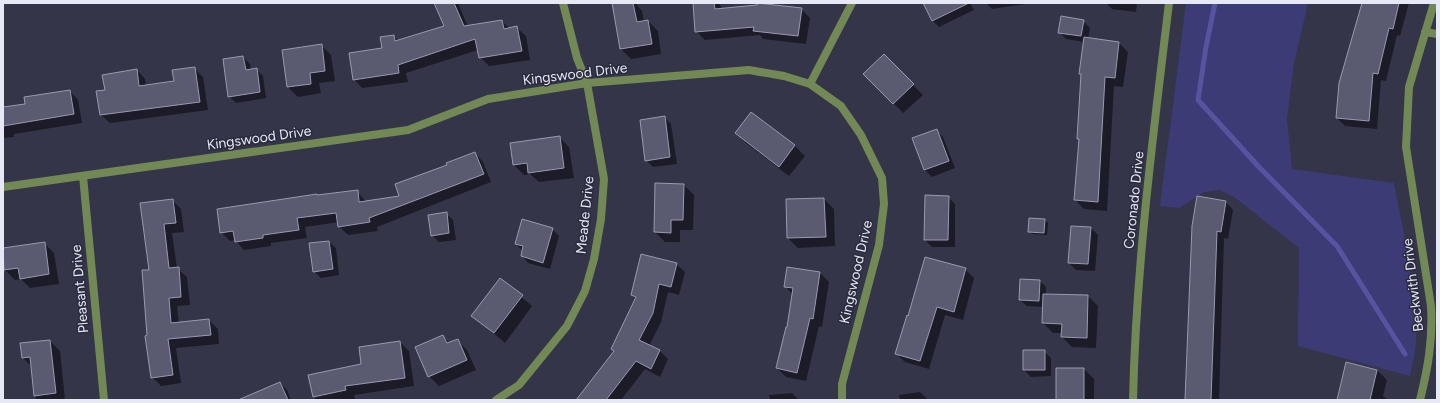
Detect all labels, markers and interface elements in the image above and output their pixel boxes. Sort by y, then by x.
street label: Kingswood Drive [522,59,629,89]
street label: Kingswood Drive [206,122,313,154]
street label: Coronado Drive [1120,150,1148,250]
street label: Meade Drive [572,175,598,255]
street label: Kingswood Drive [836,218,876,325]
street label: Beckwith Drive [1399,237,1427,333]
street label: Pleasant Drive [68,244,92,334]

